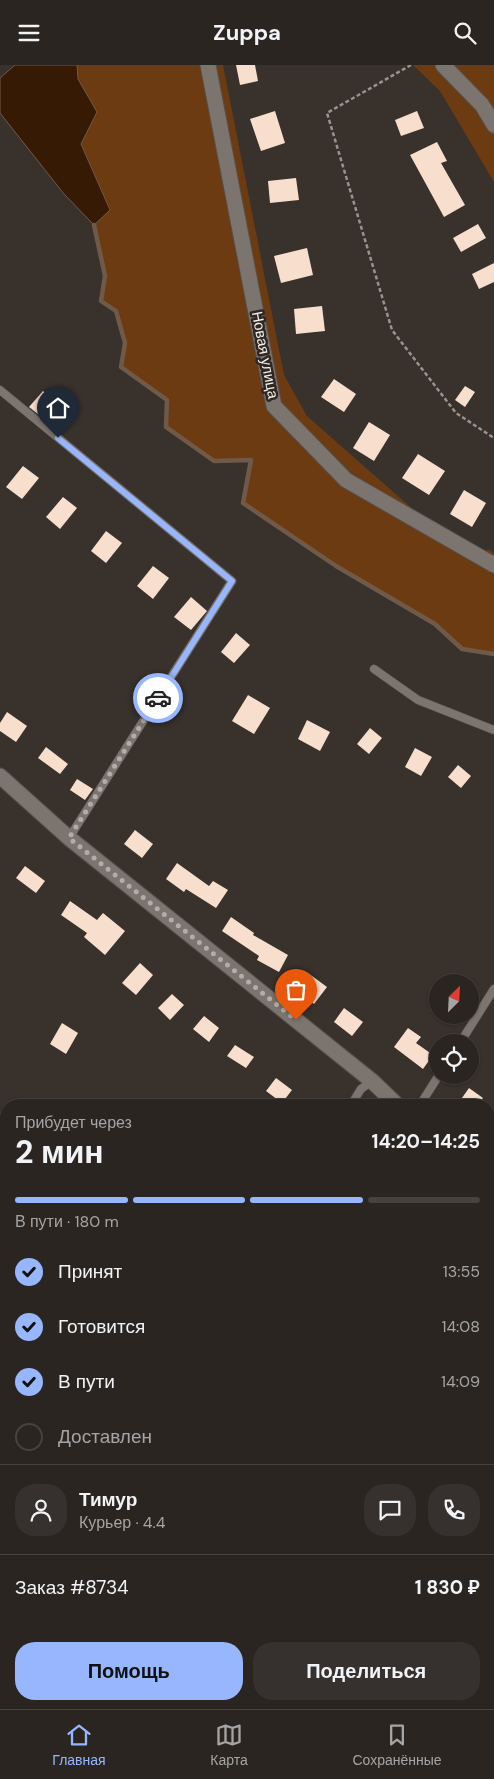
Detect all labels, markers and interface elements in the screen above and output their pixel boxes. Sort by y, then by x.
text: Zuppa [213,18,281,47]
icon: menu [15,19,43,47]
icon: search [451,19,479,47]
street label: Новая улица [247,310,283,401]
pin [37,387,79,438]
icon: home [44,394,72,422]
courier [133,673,183,723]
icon: car [144,684,172,712]
pin [275,969,317,1020]
north arrow [429,974,479,1024]
map controls [429,974,479,1084]
icon: bag [282,976,310,1004]
button: locate [429,1034,479,1084]
text: Прибудет через [15,1112,132,1133]
text: 14:20–14:25 [372,1129,480,1154]
text: 2 мин [15,1131,104,1173]
text: В пути · 180 m [15,1211,119,1232]
icon: check [15,1258,43,1286]
text: Принят [58,1259,122,1284]
text: 13:55 [443,1261,480,1282]
icon: check [15,1313,43,1341]
text: Готовится [58,1314,145,1339]
text: 14:08 [441,1316,480,1337]
icon: check [15,1368,43,1396]
text: В пути [58,1369,115,1394]
text: 14:09 [441,1371,480,1392]
text: Доставлен [58,1424,152,1449]
button: person [15,1484,67,1536]
button: chat [364,1484,416,1536]
button: phone [428,1484,480,1536]
text: Тимур [79,1487,137,1512]
text: Курьер · 4.4 [79,1512,165,1533]
text: Заказ #8734 [15,1575,129,1600]
text: 1 830 ₽ [415,1575,480,1600]
button: Помощь [15,1642,243,1700]
button: Поделиться [253,1642,480,1700]
tab: Главная [52,1721,106,1769]
tab: Карта [210,1721,248,1769]
tab: Сохранённые [352,1721,442,1769]

